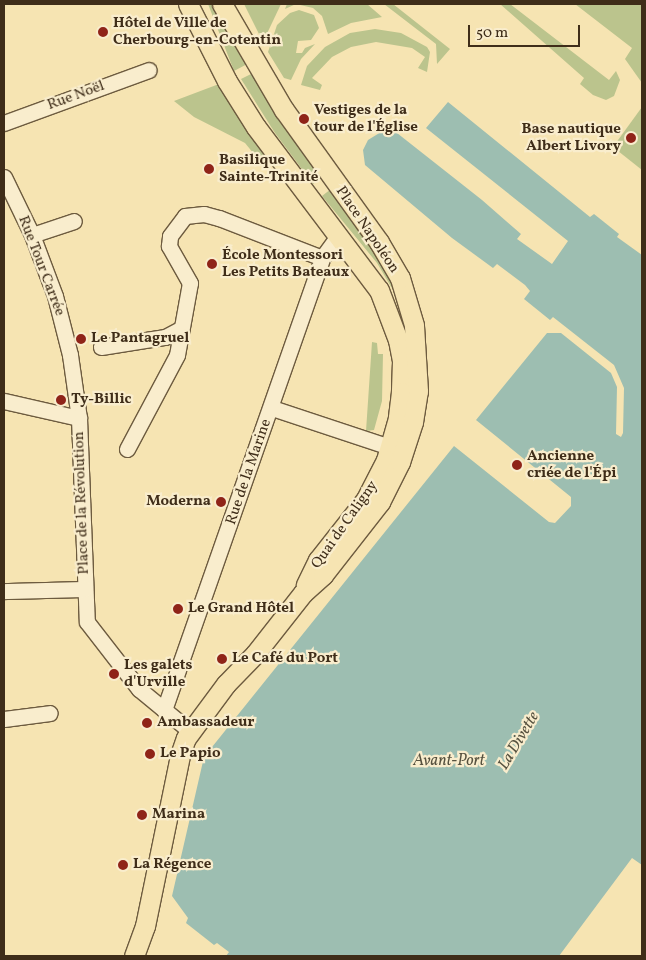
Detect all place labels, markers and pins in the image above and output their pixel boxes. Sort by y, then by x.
place label: Hôtel de Ville de Cherbourg-en-Cotentin [113,14,281,49]
marker: Hôtel de Ville de Cherbourg-en-Cotentin [97,26,109,38]
place label: Vestiges de la tour de l'Église [314,101,418,136]
marker: Vestiges de la tour de l'Église [298,113,310,125]
place label: Base nautique Albert Livory [522,120,621,155]
marker: Base nautique Albert Livory [625,132,637,144]
place label: Basilique Sainte-Trinité [219,151,318,186]
marker: Basilique Sainte-Trinité [203,163,215,175]
place label: École Montessori Les Petits Bateaux [222,246,349,281]
marker: École Montessori Les Petits Bateaux [206,258,218,270]
place label: Le Pantagruel [91,330,189,348]
marker: Le Pantagruel [75,333,87,345]
place label: Ty-Billic [71,391,132,409]
marker: Ty-Billic [55,394,67,406]
place label: Ancienne criée de l'Épi [527,447,617,482]
marker: Ancienne criée de l'Épi [511,459,523,471]
place label: Moderna [146,493,211,511]
marker: Moderna [215,496,227,508]
place label: Le Grand Hôtel [188,600,294,618]
marker: Le Grand Hôtel [172,603,184,615]
place label: Le Café du Port [232,650,338,668]
marker: Le Café du Port [216,653,228,665]
place label: Les galets d'Urville [124,656,192,691]
marker: Les galets d'Urville [108,668,120,680]
place label: Ambassadeur [157,714,254,732]
marker: Ambassadeur [141,717,153,729]
place label: Le Papio [160,745,220,763]
marker: Le Papio [144,748,156,760]
place label: Marina [152,806,205,824]
marker: Marina [136,809,148,821]
place label: La Régence [133,856,211,874]
marker: La Régence [117,859,129,871]

